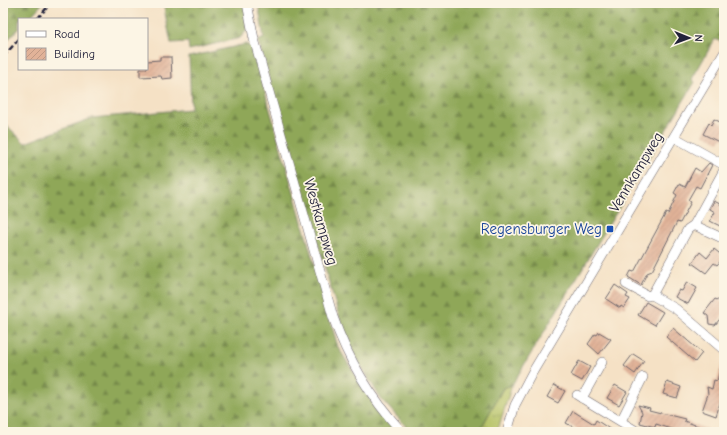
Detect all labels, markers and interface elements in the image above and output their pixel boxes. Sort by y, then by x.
legend [18,18,148,70]
north arrow [669,18,709,58]
text: Road [54,27,80,41]
text: N [692,34,705,42]
text: Building [54,47,95,61]
street label: Vennkampweg [605,129,667,215]
street label: Westkampweg [300,177,342,267]
place label: Regensburger Weg [481,220,602,238]
marker: Regensburger Weg [605,224,615,234]

